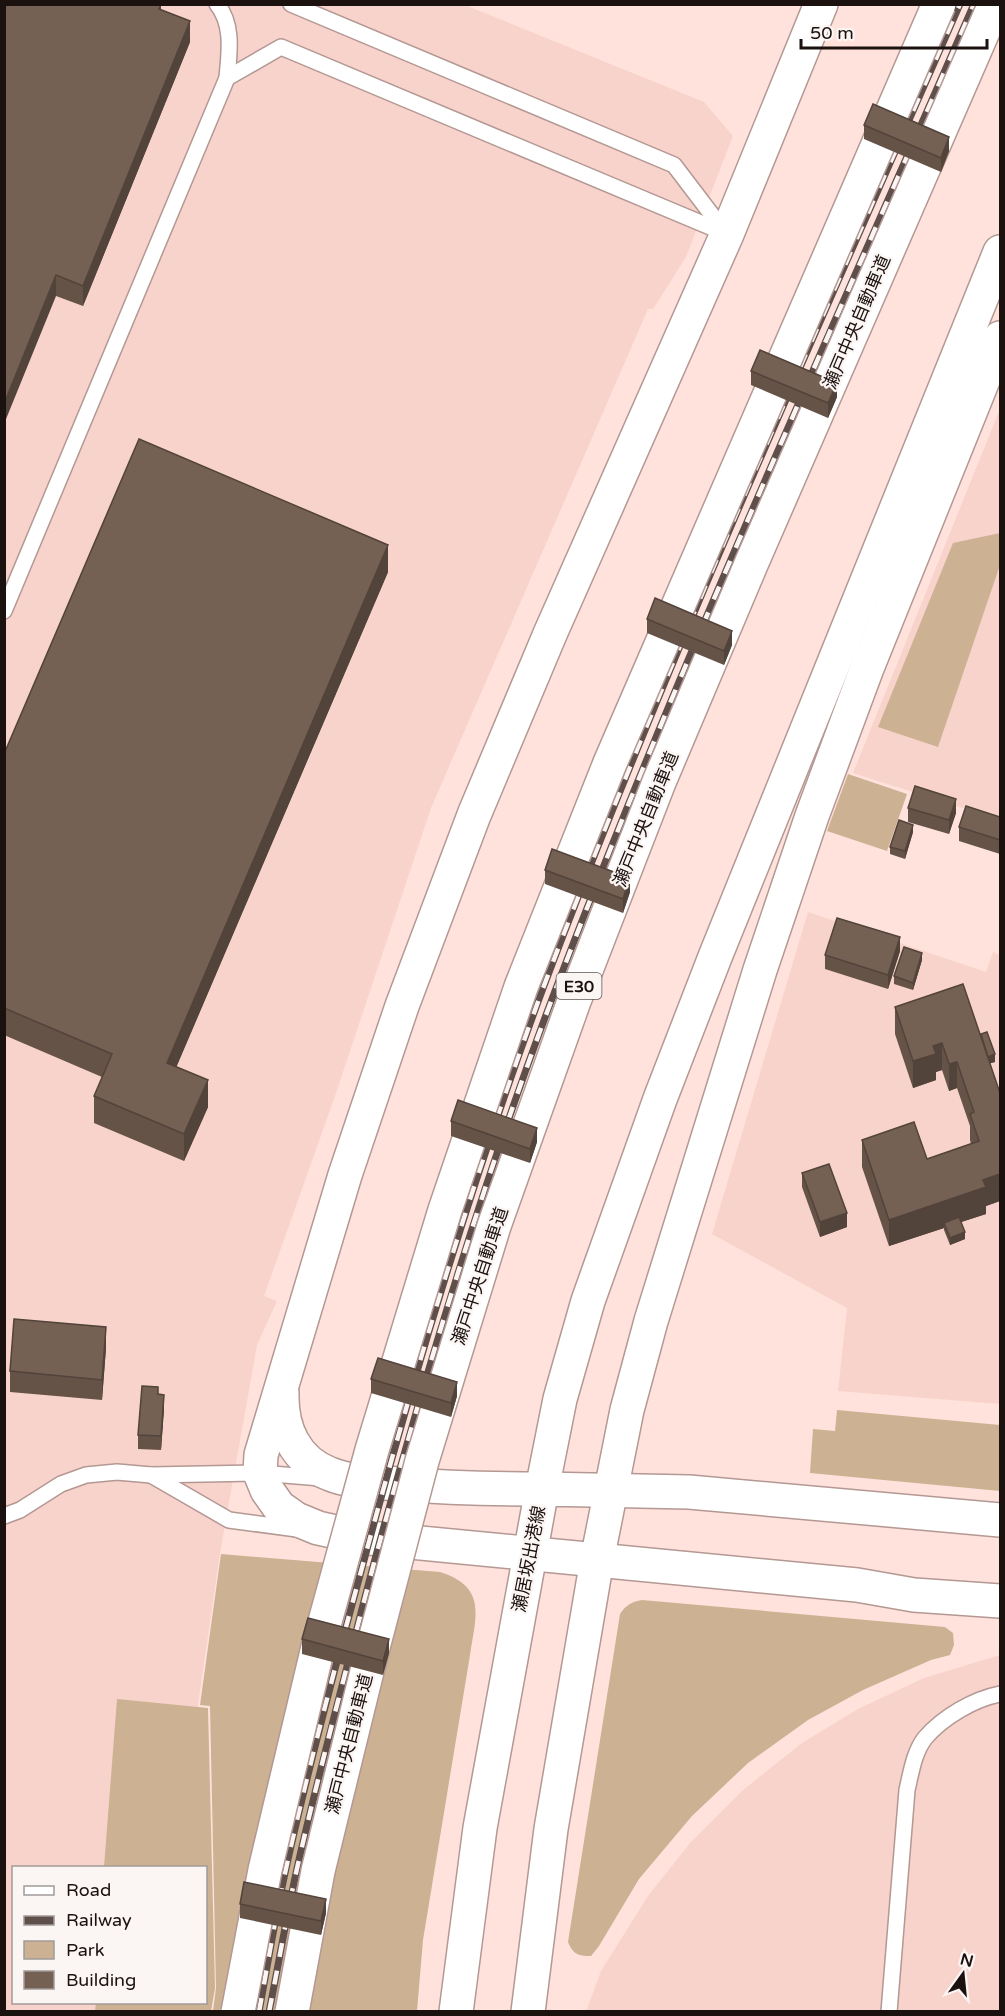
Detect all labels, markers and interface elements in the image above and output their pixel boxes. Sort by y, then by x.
scale bar [801,12,987,50]
text: 50 m [810,22,854,44]
street label: 瀬戸中央自動車道 [819,251,895,393]
street label: 瀬戸中央自動車道 [609,748,683,890]
road number: E30 [556,973,602,999]
street label: 瀬戸中央自動車道 [447,1204,513,1348]
street label: 瀬居坂出港線 [508,1504,550,1614]
street label: 瀬戸中央自動車道 [321,1671,377,1817]
legend [12,1866,207,2004]
text: Road [66,1879,111,1901]
text: Railway [66,1909,132,1931]
text: Park [66,1939,105,1961]
north arrow [933,1944,993,2004]
text: N [958,1949,975,1972]
text: Building [66,1969,136,1991]

